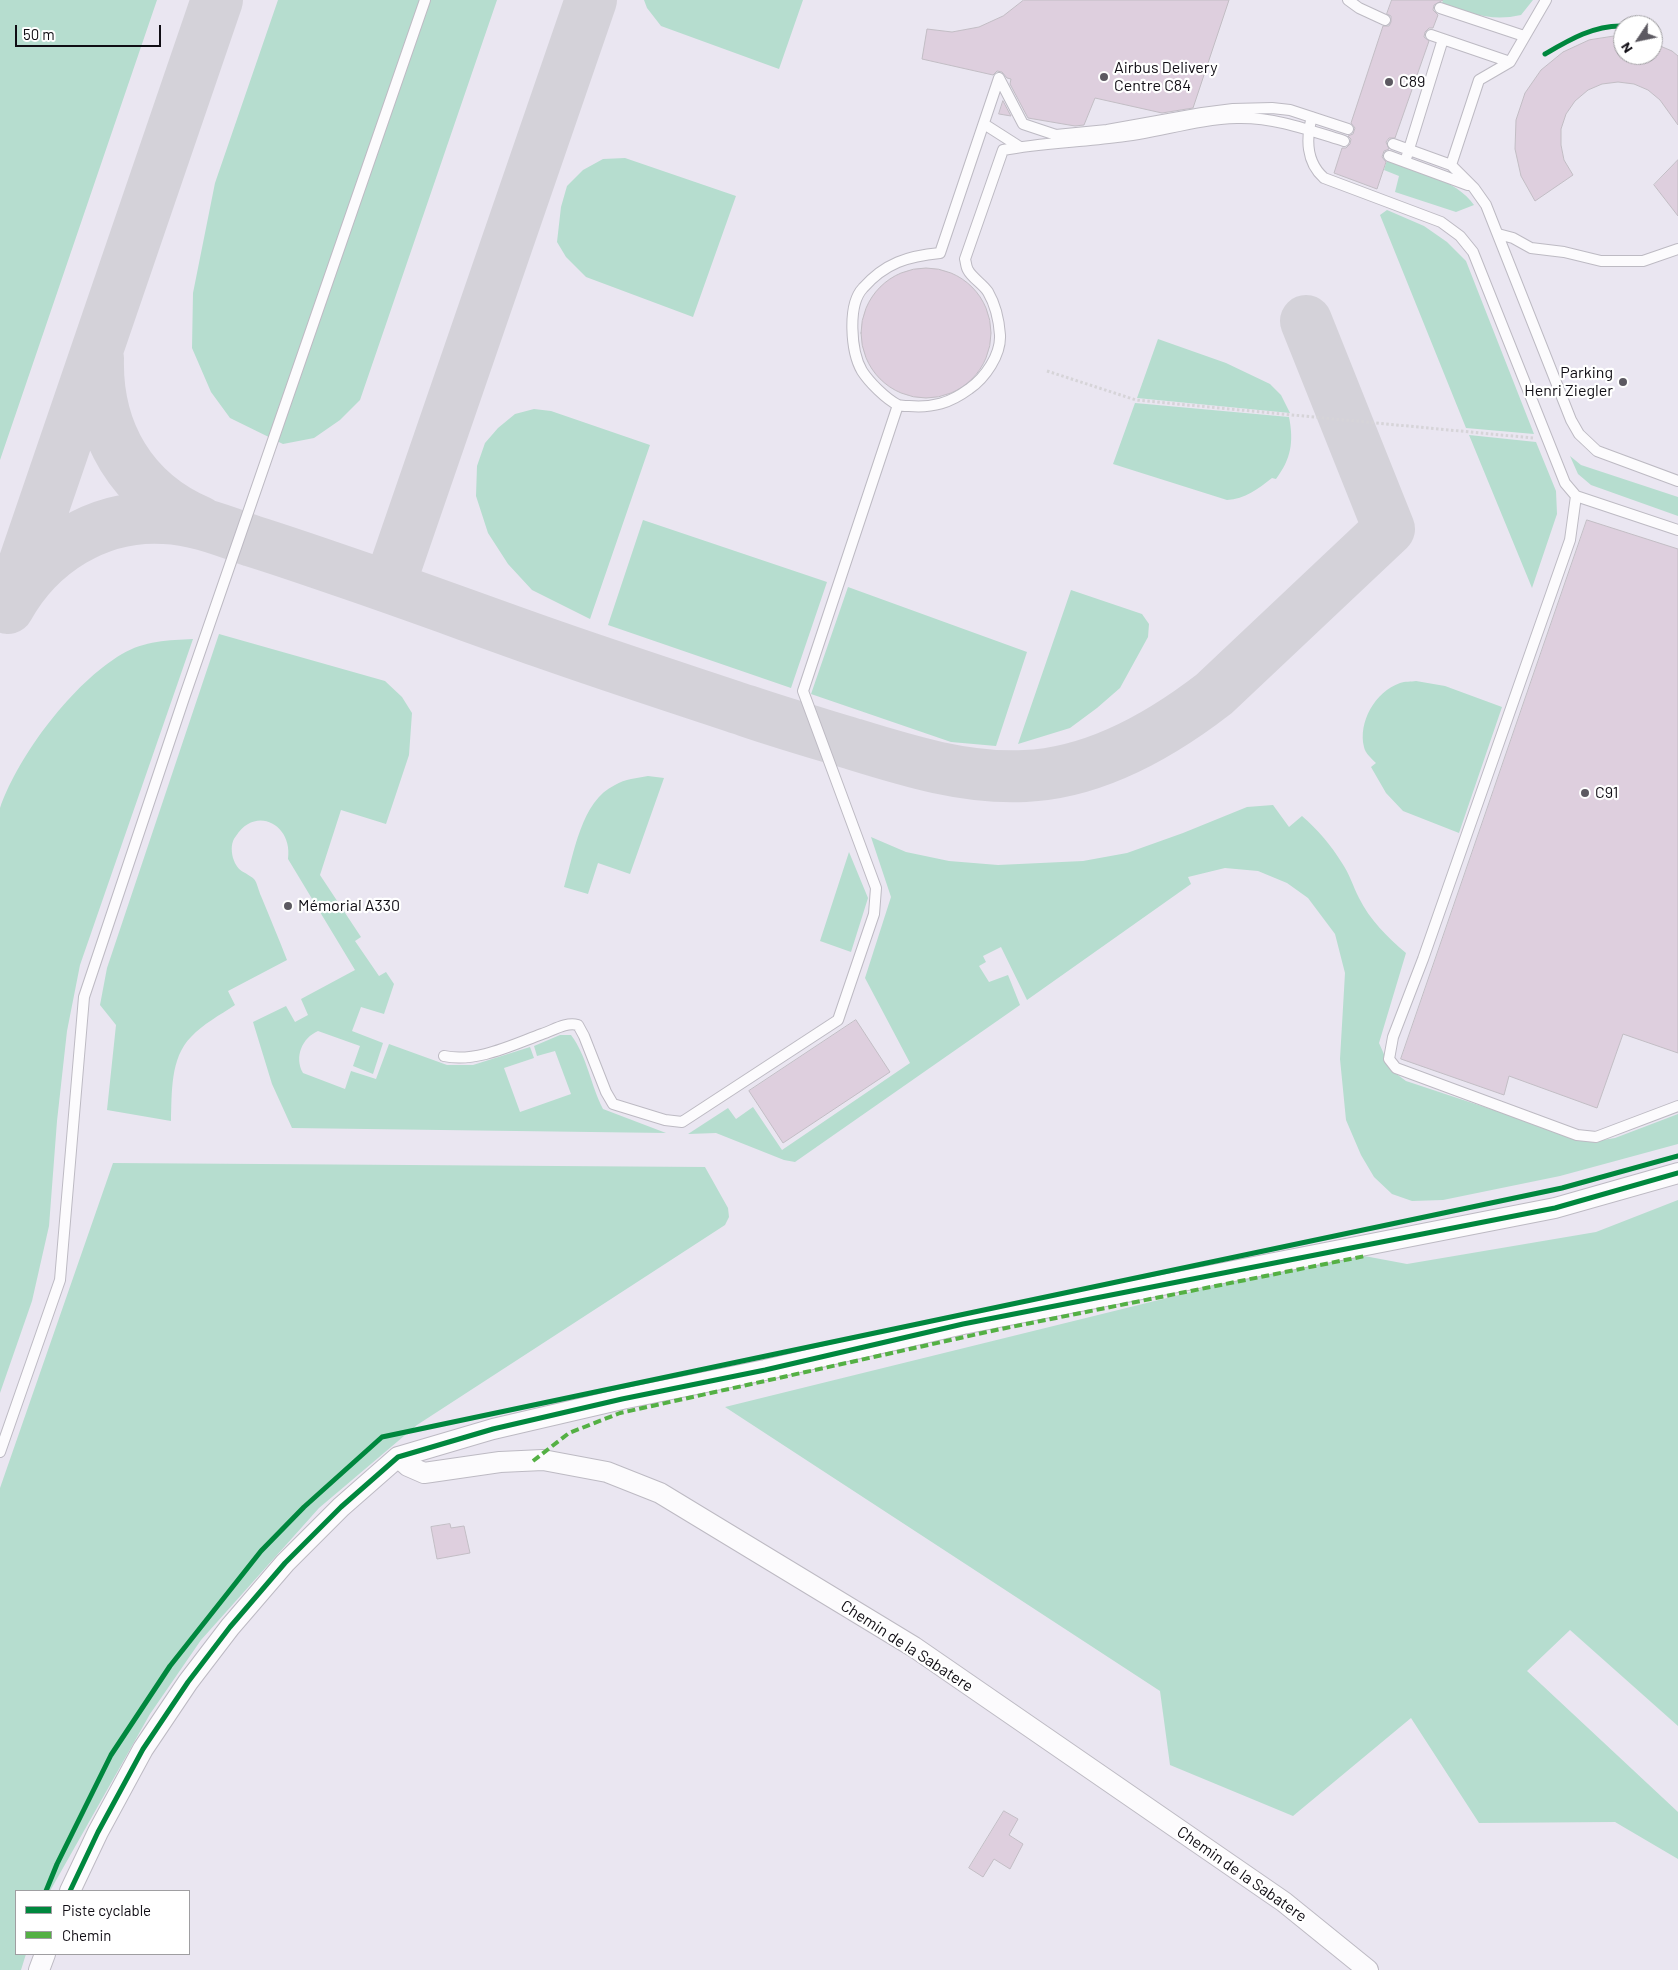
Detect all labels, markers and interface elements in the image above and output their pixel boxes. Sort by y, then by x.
scale bar [18,15,164,47]
north arrow [1613,15,1663,65]
text: 50 m [23,25,55,43]
text: N [1616,39,1636,57]
place label: Airbus Delivery Centre C84 [1114,58,1218,96]
marker: Airbus Delivery Centre C84 [1098,71,1110,83]
place label: C89 [1399,72,1425,92]
marker: C89 [1383,76,1395,88]
place label: Parking Henri Ziegler [1524,363,1613,401]
marker: Parking Henri Ziegler [1617,376,1629,388]
place label: C91 [1595,783,1618,803]
marker: C91 [1579,787,1591,799]
place label: Mémorial A330 [298,896,400,916]
marker: Mémorial A330 [282,900,294,912]
street label: Chemin de la Sabatere [837,1596,977,1696]
street label: Chemin de la Sabatere [1173,1822,1311,1926]
legend [15,1890,190,1955]
text: Piste cyclable [62,1901,151,1919]
text: Chemin [62,1926,111,1944]

